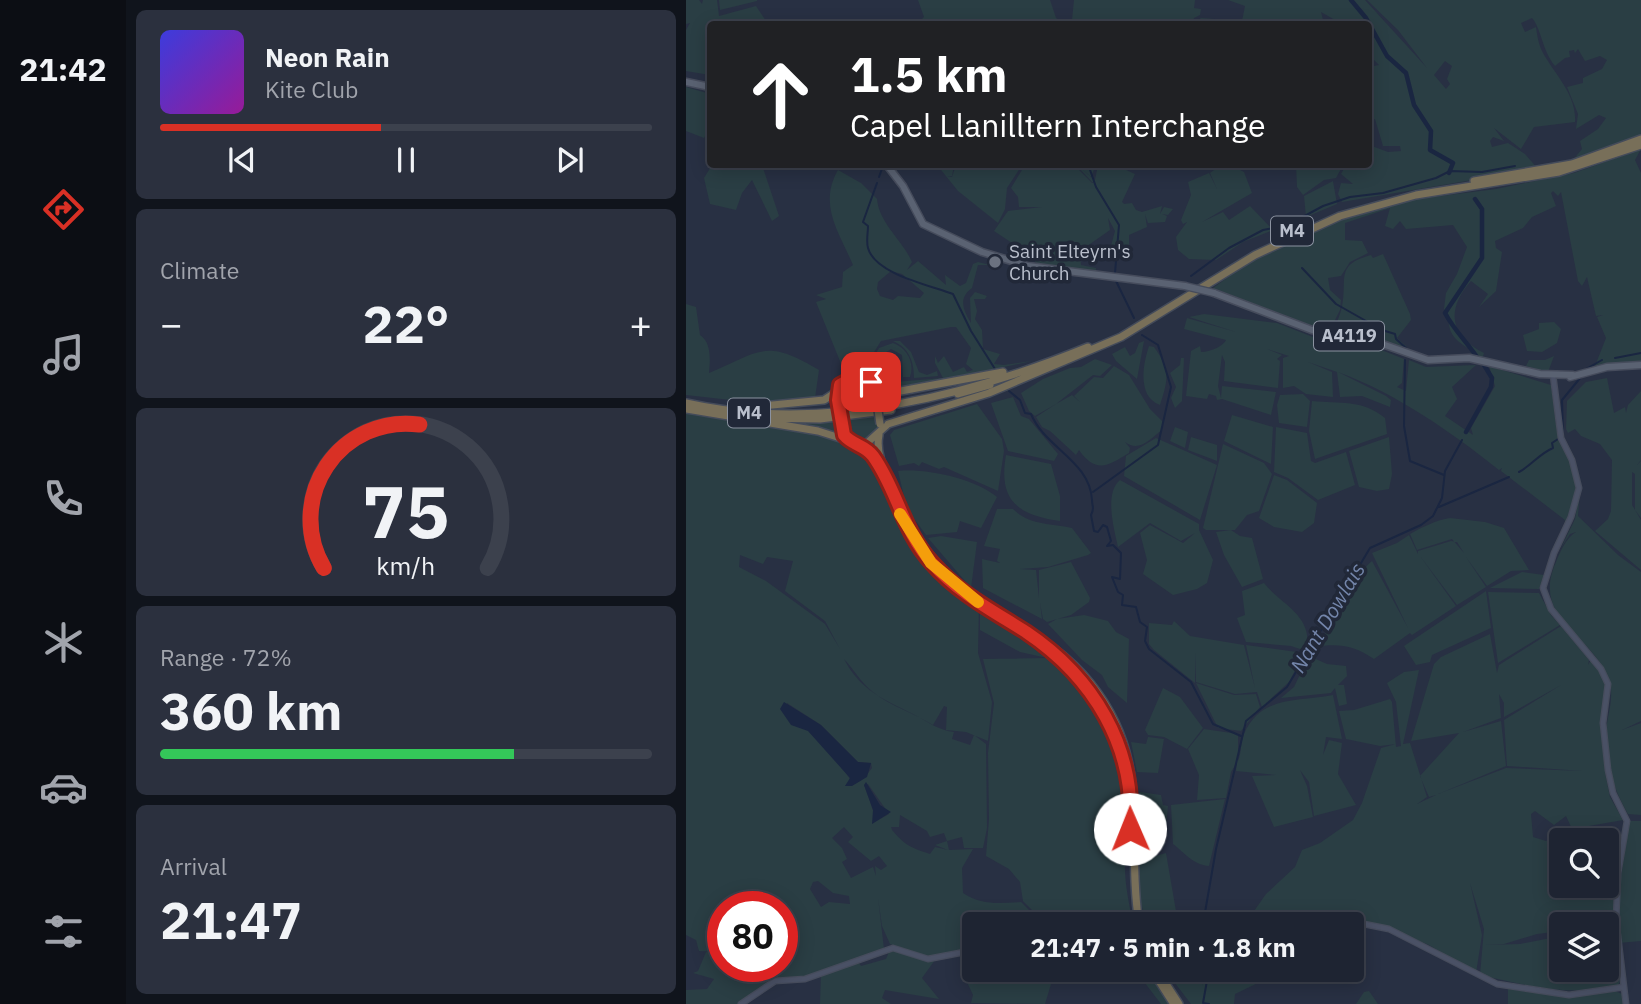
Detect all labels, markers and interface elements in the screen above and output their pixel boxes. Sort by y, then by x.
text: Neon Rain [265,40,390,74]
text: 1.5 km [850,42,1008,105]
text: 21:42 [19,48,107,90]
icon: ahead [735,49,826,140]
text: Kite Club [265,74,358,104]
text: Capel Llanilltern Interchange [850,104,1266,146]
icon: previous [223,141,261,179]
icon: pause [387,141,425,179]
icon: next [551,141,589,179]
icon: directions [39,185,88,234]
road number: M4 [1271,216,1313,246]
place label: Saint Elteyrn's Church [1009,239,1131,285]
marker: Saint Elteyrn's Church [987,254,1003,270]
text: Climate [160,255,239,285]
text: 22° [363,290,449,357]
text: − [160,299,183,348]
text: + [629,299,652,348]
road number: A4119 [1314,322,1384,350]
icon: music [39,330,88,379]
pin [841,352,901,412]
icon: arrive [852,363,890,401]
road number: M4 [728,398,770,428]
text: 75 [362,463,450,558]
icon: phone [39,474,88,523]
text: km/h [377,549,435,582]
water label: Nant Dowlais [1283,557,1371,678]
icon: climate [39,618,88,667]
text: Range · 72% [160,642,292,672]
text: 360 km [160,677,342,744]
icon: car [39,763,88,812]
position arrow [1093,792,1167,866]
map controls [1549,828,1619,982]
button: search [1549,828,1619,898]
text: Arrival [160,851,227,881]
text: 21:47 [160,886,302,953]
speed limit sign: 80 [707,891,798,982]
icon: filters [39,907,88,956]
button: layers [1549,912,1619,982]
text: 21:47 · 5 min · 1.8 km [1030,930,1296,964]

